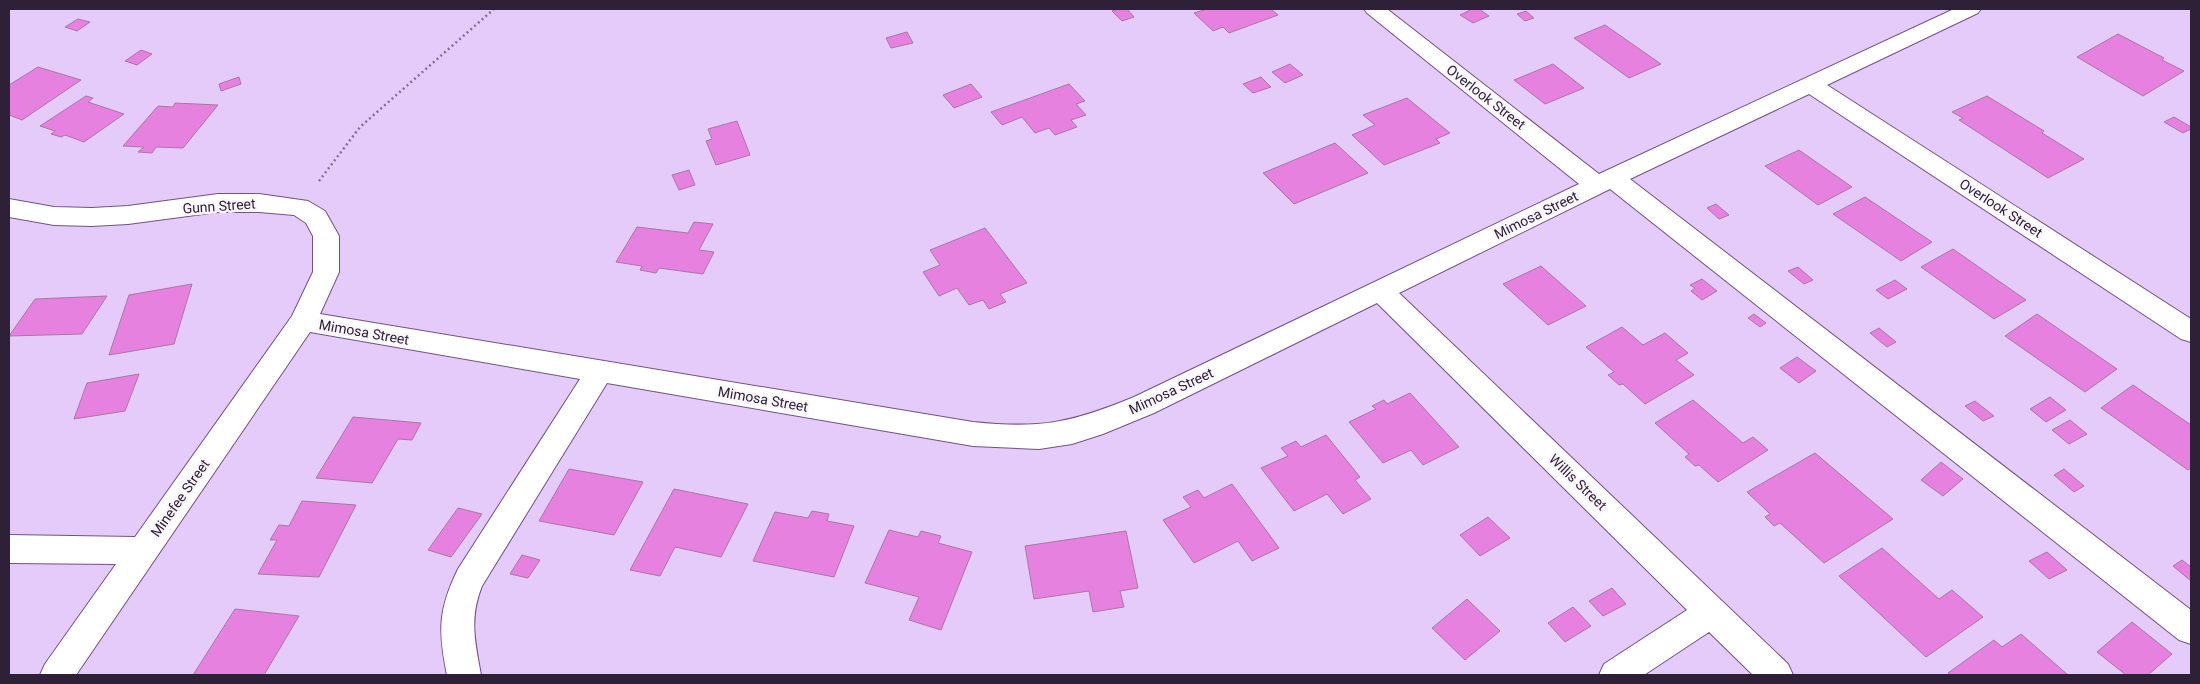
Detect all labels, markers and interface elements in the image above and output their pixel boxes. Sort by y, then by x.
street label: Overlook Street [1443,61,1529,133]
street label: Overlook Street [1957,175,2046,241]
street label: Mimosa Street [1492,188,1581,242]
street label: Gunn Street [182,195,256,217]
street label: Mimosa Street [318,316,411,348]
street label: Mimosa Street [1126,364,1216,418]
street label: Mimosa Street [717,383,810,415]
street label: Willis Street [1546,451,1610,514]
street label: Minefee Street [147,456,213,540]

